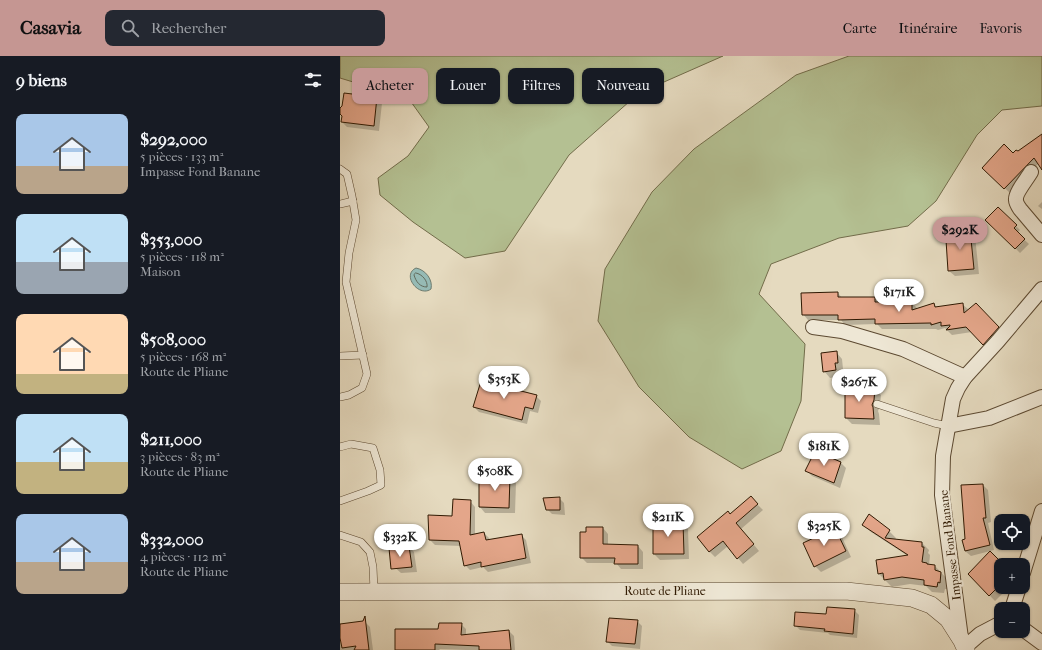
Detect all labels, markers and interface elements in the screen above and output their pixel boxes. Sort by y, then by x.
search box [105,10,385,46]
text: Casavia [20,17,81,39]
icon: search [119,17,141,39]
text: Rechercher [151,19,226,37]
text: Carte [843,20,877,37]
text: Itinéraire [899,20,957,37]
text: Favoris [979,20,1022,37]
chip: Acheter [352,68,428,104]
chip: Louer [436,68,500,104]
chip: Filtres [508,68,574,104]
chip: Nouveau [582,68,664,104]
icon: filters [302,69,324,91]
text: 9 biens [16,70,67,90]
text: $292,000 [140,129,207,149]
icon: home [48,130,96,178]
text: 5 pièces · 133 m² [140,149,223,164]
text: Impasse Fond Banane [140,164,260,179]
pin: $292K [932,217,988,251]
text: $292K [942,222,978,237]
text: $353,000 [140,229,202,249]
icon: home [48,230,96,278]
text: 5 pièces · 118 m² [140,249,224,264]
text: Maison [140,264,181,279]
pin: $171K [871,279,927,313]
text: $171K [883,284,915,299]
text: $508,000 [140,329,206,349]
icon: home [48,330,96,378]
text: 5 pièces · 168 m² [140,349,226,364]
text: Route de Pliane [140,364,228,379]
pin: $353K [476,366,532,400]
pin: $267K [831,369,887,403]
text: $353K [488,371,520,386]
text: $267K [841,374,877,389]
text: $211,000 [140,429,202,449]
icon: home [48,430,96,478]
pin: $181K [796,433,852,467]
text: $181K [808,438,840,453]
text: 3 pièces · 83 m² [140,449,220,464]
pin: $508K [467,458,523,492]
text: $508K [477,463,513,478]
text: Route de Pliane [140,464,228,479]
street label: Impasse Fond Banane [936,489,964,601]
pin: $211K [640,504,696,538]
text: $211K [652,509,684,524]
pin: $325K [796,513,852,547]
map controls [994,514,1030,638]
button: locate [994,514,1030,550]
text: $325K [807,518,841,533]
pin: $332K [372,524,428,558]
text: $332,000 [140,529,204,549]
text: $332K [383,529,417,544]
icon: home [48,530,96,578]
text: 4 pièces · 112 m² [140,549,226,564]
button: + [994,558,1030,594]
text: Route de Pliane [140,564,228,579]
street label: Route de Pliane [624,584,706,598]
button: − [994,602,1030,638]

